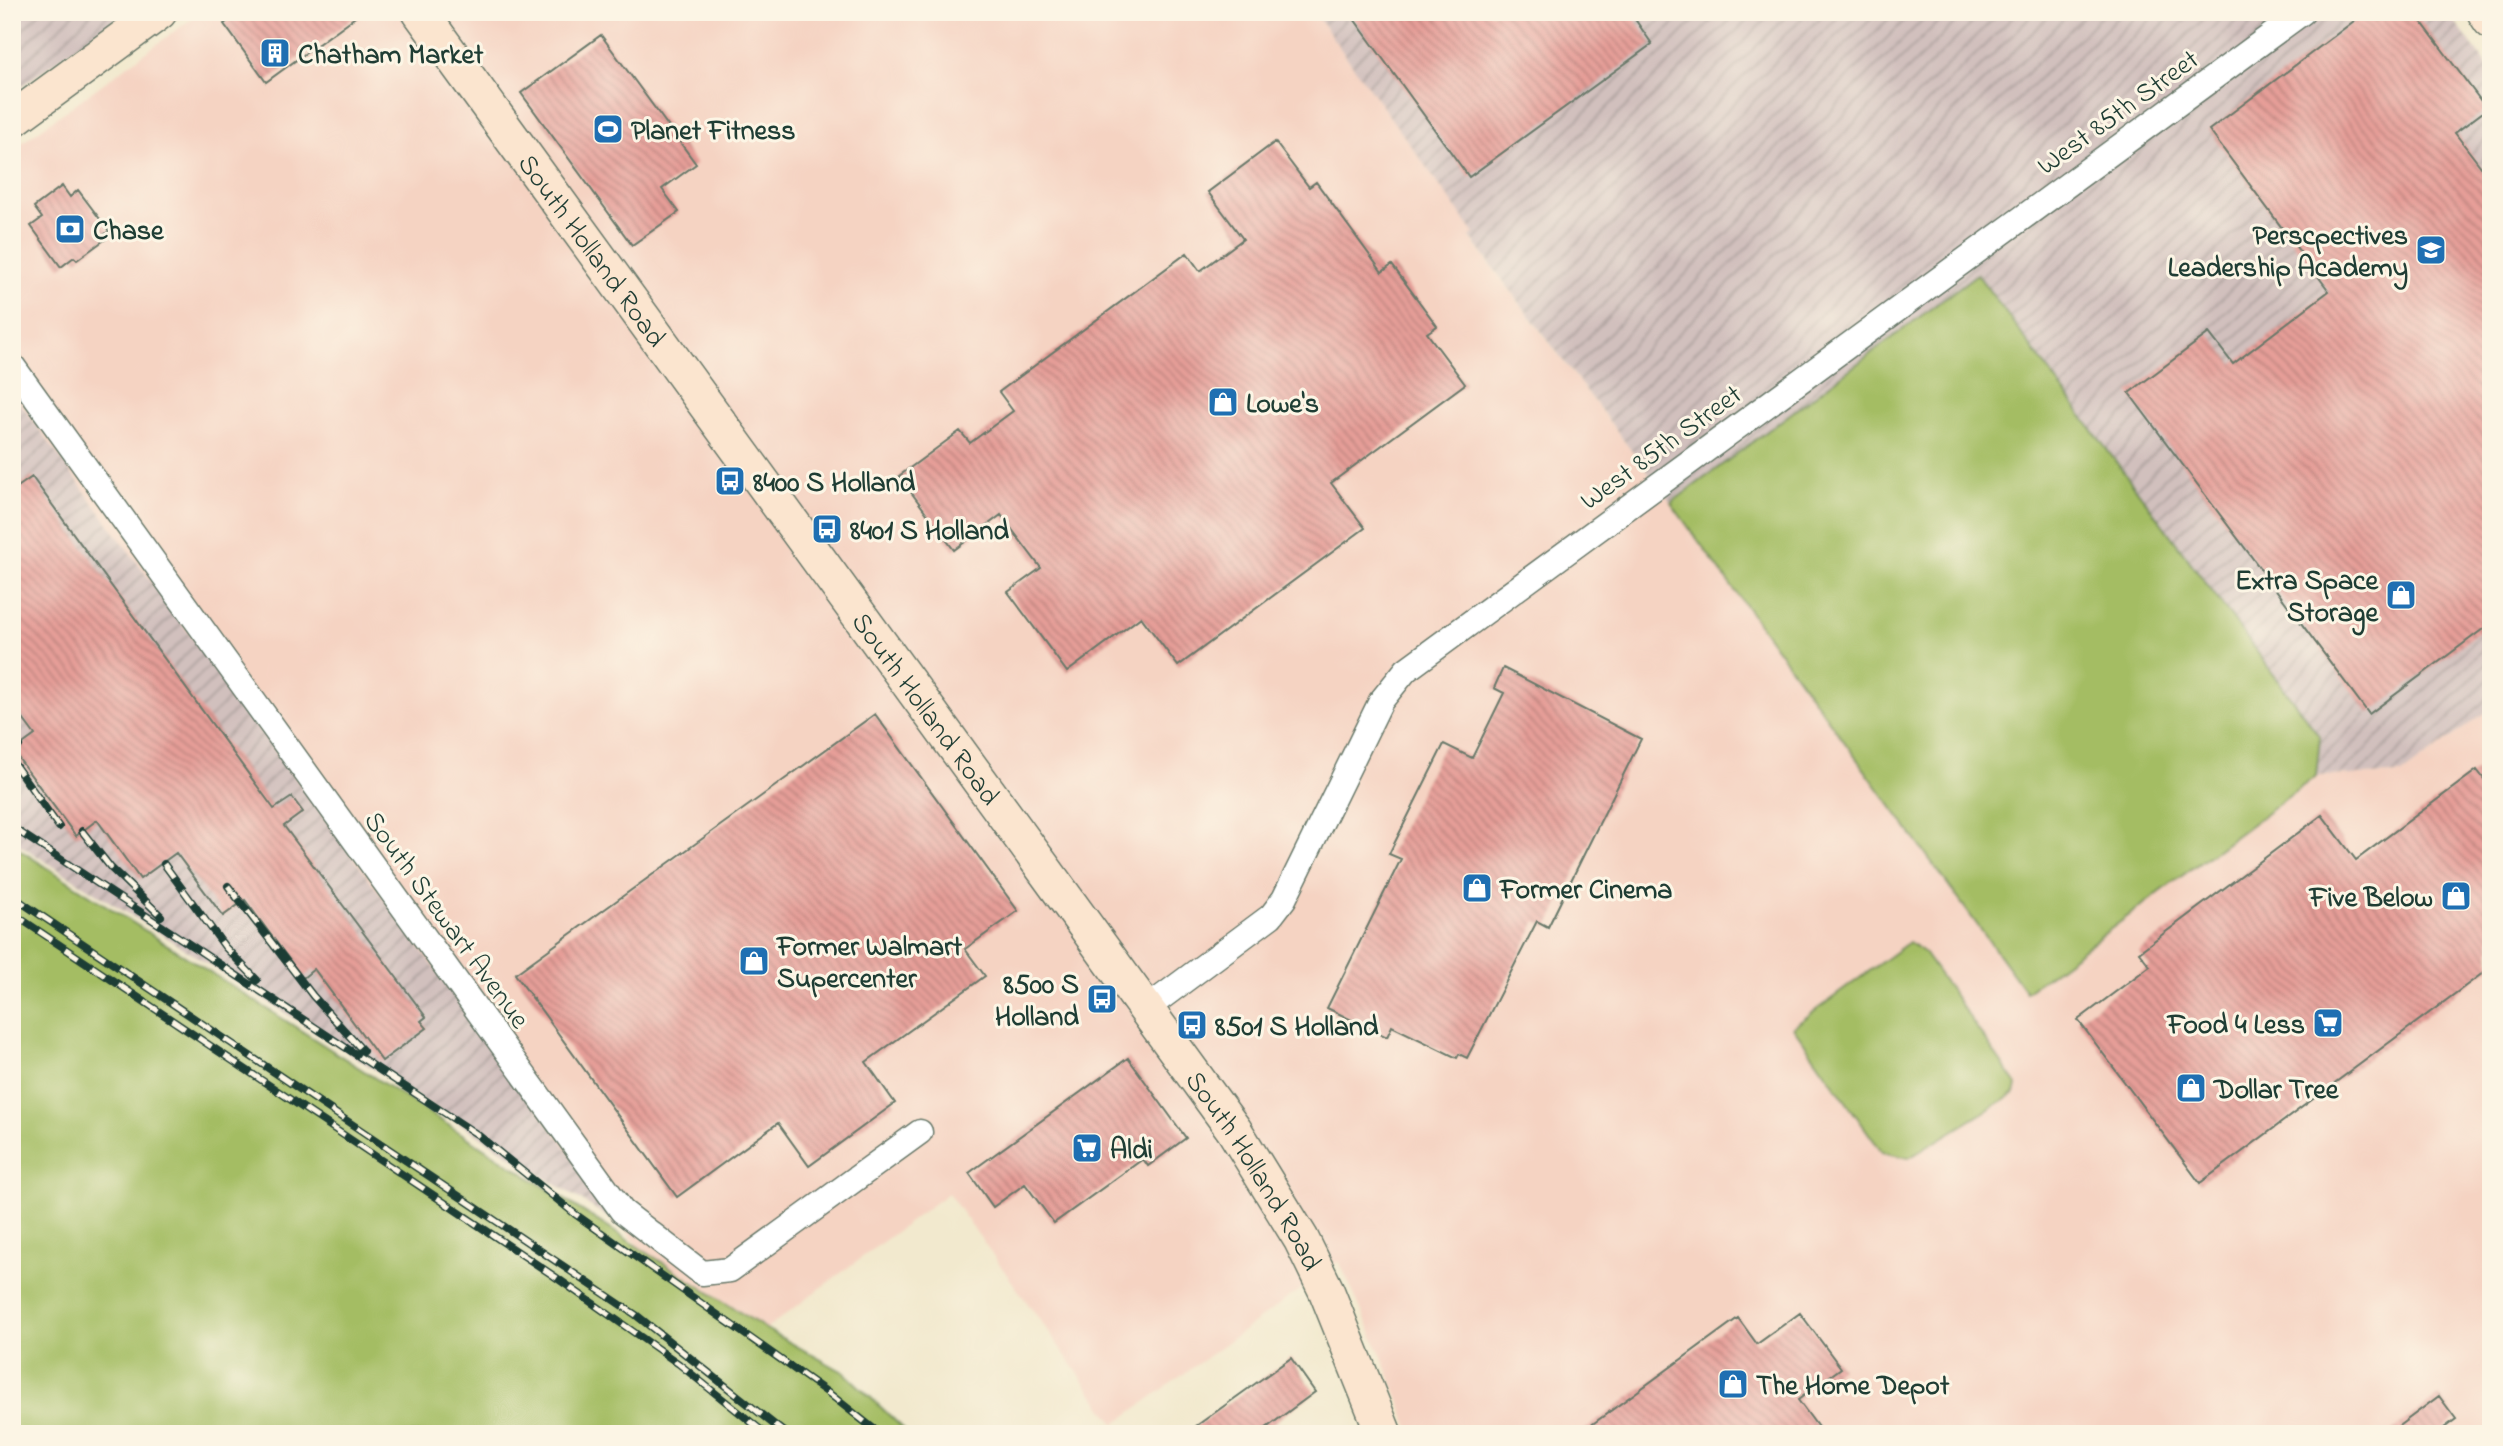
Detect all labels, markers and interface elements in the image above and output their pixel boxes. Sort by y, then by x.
building icon: Chatham Market [258,36,292,70]
place label: Chatham Market [298,36,484,77]
street label: West 85th Street [2029,41,2209,187]
sports icon: Planet Fitness [591,112,625,146]
place label: Planet Fitness [631,112,796,153]
street label: South Holland Road [506,147,675,357]
bank icon: Chase [53,212,87,246]
place label: Chase [93,212,165,253]
place label: Perscpectives Leadership Academy [2168,217,2408,290]
school or university icon: Perscpectives Leadership Academy [2414,233,2448,267]
street label: West 85th Street [1572,376,1752,522]
shop icon: Lowe's [1206,385,1240,419]
place label: Lowe's [1246,385,1319,426]
bus stop icon: 8400 S Holland [713,464,747,498]
place label: 8400 S Holland [752,464,916,505]
bus stop icon: 8401 S Holland [810,512,844,546]
place label: 8401 S Holland [849,512,1009,553]
place label: Extra Space Storage [2235,562,2379,636]
shop icon: Extra Space Storage [2384,578,2418,612]
street label: South Holland Road [840,605,1008,815]
street label: South Stewart Avenue [352,804,539,1039]
shop icon: Former Cinema [1460,871,1494,905]
place label: Former Cinema [1498,871,1672,912]
place label: Five Below [2308,879,2433,920]
shop icon: Five Below [2439,879,2473,913]
place label: Former Walmart Supercenter [775,928,963,1001]
shop icon: Former Walmart Supercenter [737,944,771,978]
place label: 8500 S Holland [995,966,1079,1039]
bus stop icon: 8500 S Holland [1085,982,1119,1016]
place label: Food 4 Less [2166,1006,2305,1047]
supermarket icon: Food 4 Less [2311,1006,2345,1040]
bus stop icon: 8501 S Holland [1175,1008,1209,1042]
place label: 8501 S Holland [1214,1008,1379,1049]
street label: South Holland Road [1173,1063,1331,1279]
shop icon: Dollar Tree [2174,1071,2208,1105]
place label: Dollar Tree [2212,1071,2340,1112]
supermarket icon: Aldi [1070,1131,1104,1165]
place label: Aldi [1110,1131,1153,1172]
shop icon: The Home Depot [1716,1367,1750,1401]
place label: The Home Depot [1756,1367,1950,1408]

